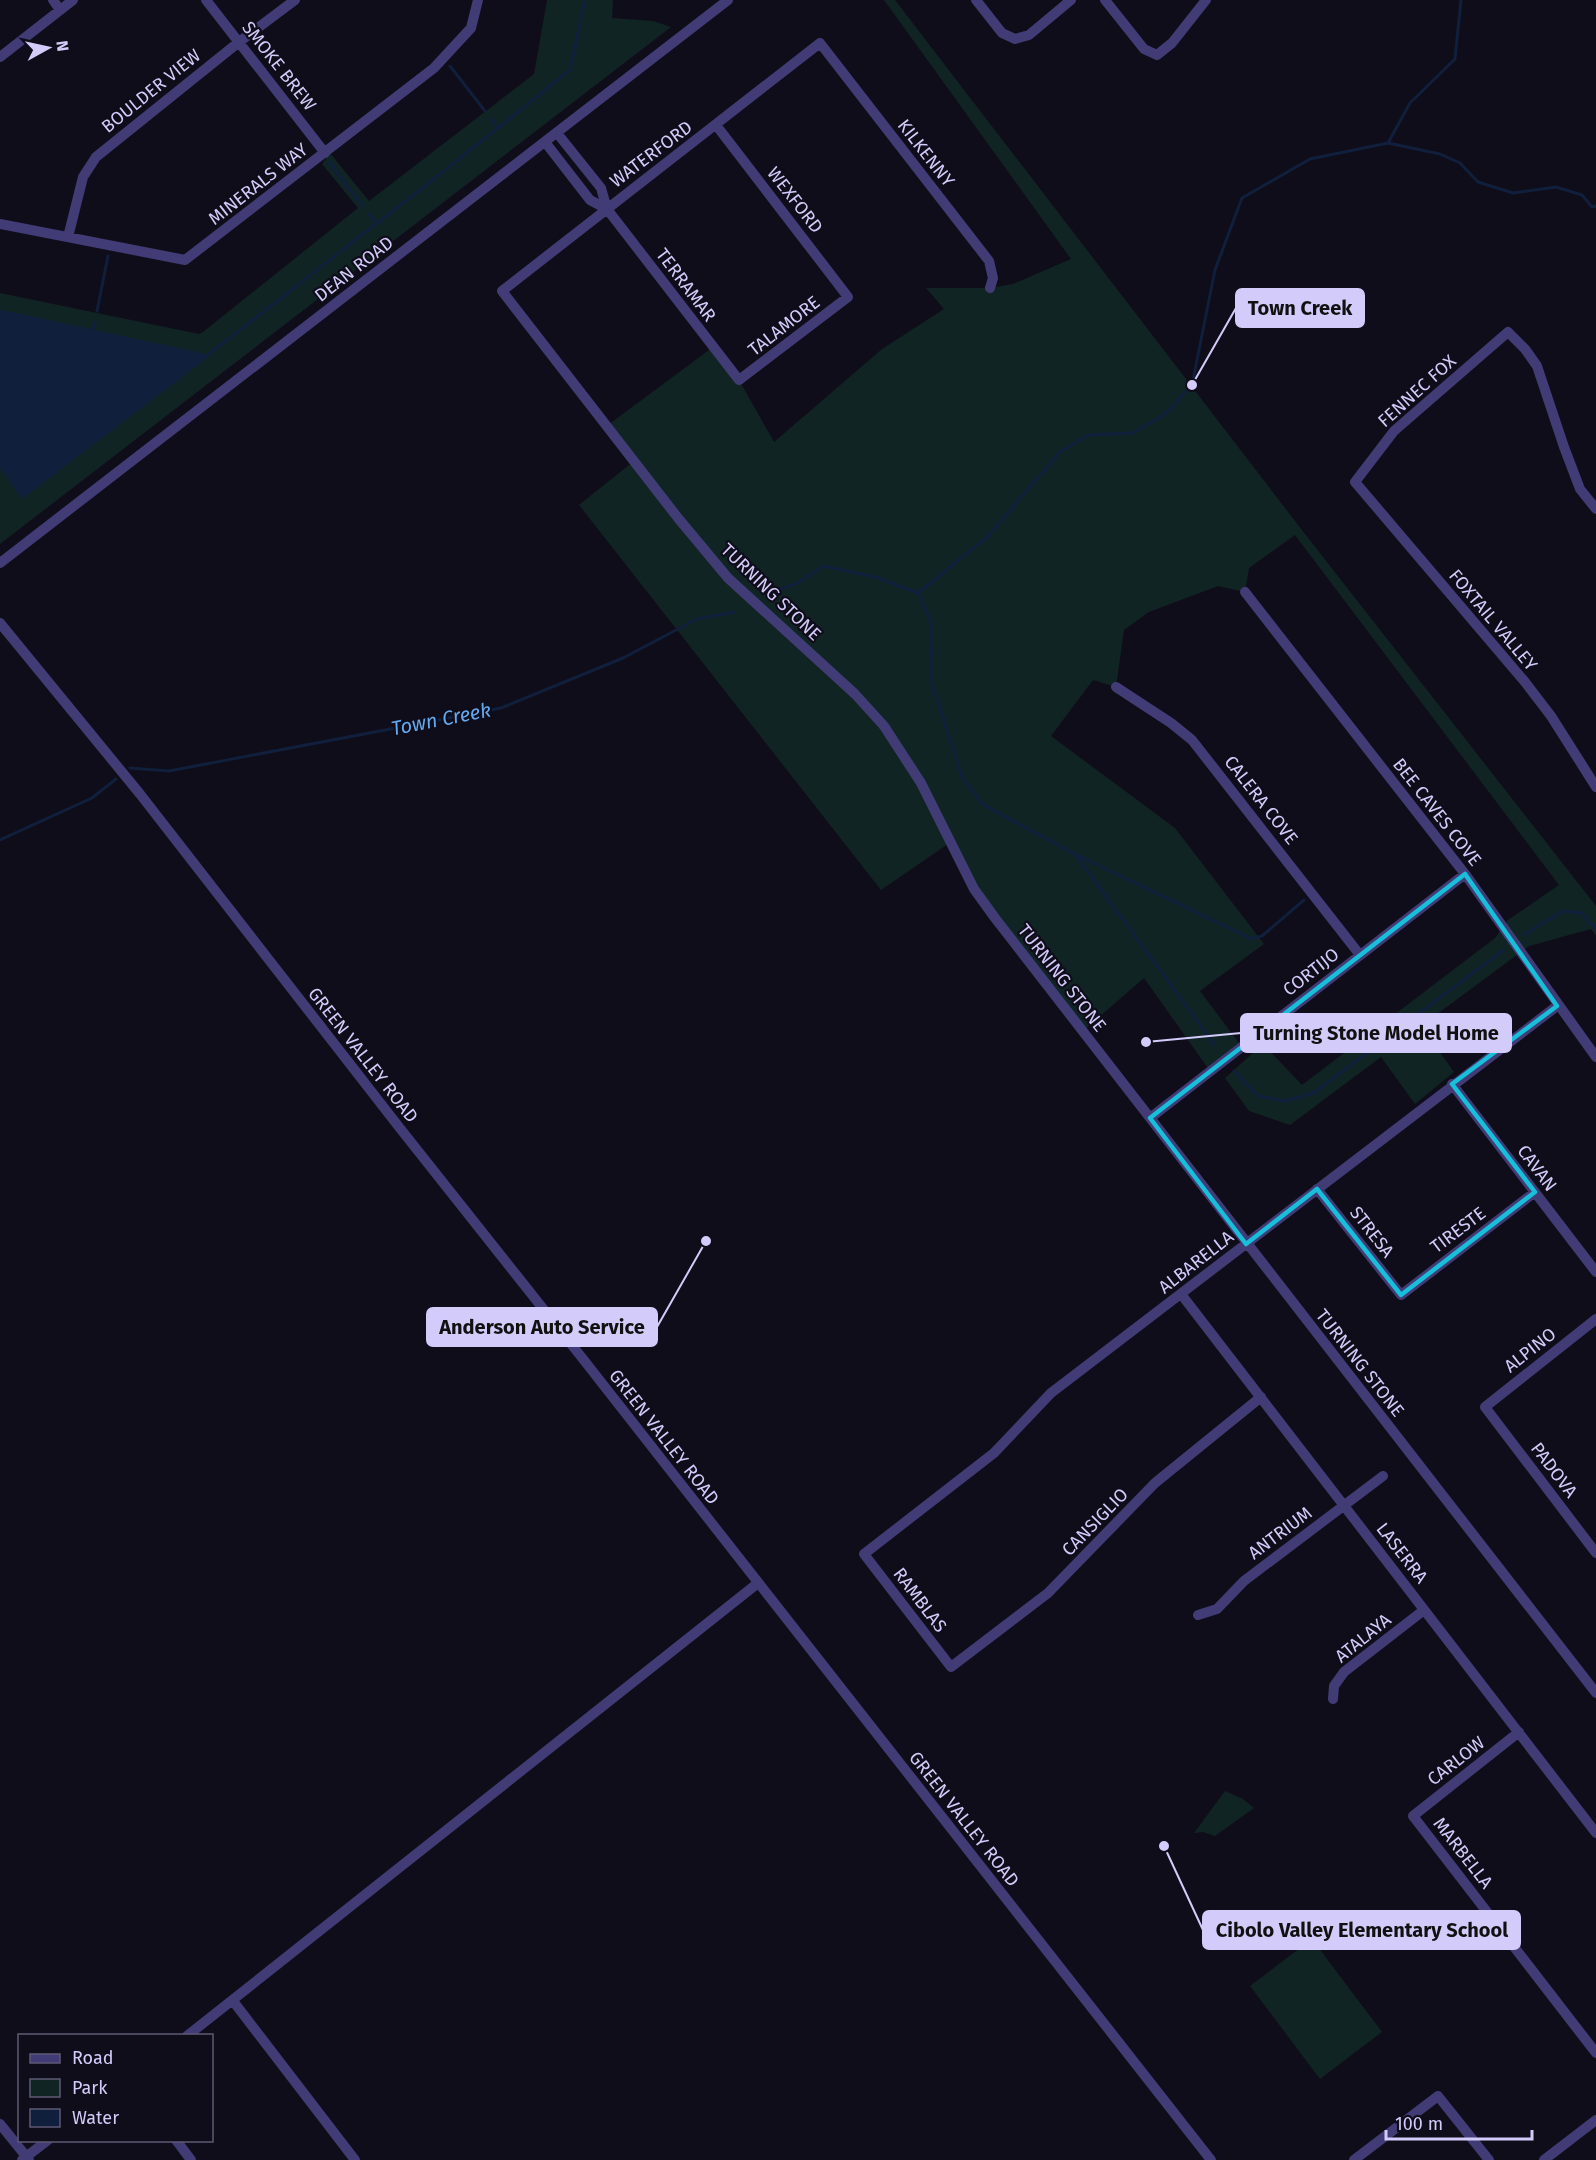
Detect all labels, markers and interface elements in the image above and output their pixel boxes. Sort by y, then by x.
street label: SMOKE BREW [237,17,321,115]
north arrow [18,18,78,78]
text: N [52,39,73,53]
street label: BOULDER VIEW [97,44,205,138]
street label: KILKENNY [893,115,959,191]
street label: WATERFORD [605,116,697,192]
street label: MINERALS WAY [204,138,312,230]
street label: WEXFORD [762,163,828,237]
street label: DEAN ROAD [310,232,398,306]
street label: TERRAMAR [651,244,721,326]
callout: Town Creek [1236,289,1364,327]
street label: TALAMORE [744,291,824,361]
text: Town Creek [1248,296,1353,320]
street label: FENNEC FOX [1373,350,1461,432]
street label: TURNING STONE [716,539,826,645]
street label: FOXTAIL VALLEY [1444,565,1542,675]
water label: Town Creek [389,698,493,740]
street label: CALERA COVE [1219,751,1303,849]
street label: BEE CAVES COVE [1388,754,1486,870]
street label: TURNING STONE [1013,920,1111,1036]
street label: CORTIJO [1279,943,1343,1001]
street label: GREEN VALLEY ROAD [303,983,423,1127]
callout: Turning Stone Model Home [1241,1014,1511,1052]
text: Turning Stone Model Home [1253,1021,1499,1045]
street label: CAVAN [1512,1140,1562,1196]
street label: STRESA [1345,1202,1399,1263]
street label: TIRESTE [1426,1202,1490,1258]
street label: ALBARELLA [1154,1225,1238,1298]
street label: TURNING STONE [1311,1305,1409,1421]
callout: Anderson Auto Service [427,1308,657,1346]
text: Anderson Auto Service [438,1315,645,1339]
street label: ALPINO [1500,1323,1560,1377]
street label: GREEN VALLEY ROAD [604,1365,724,1509]
street label: PADOVA [1526,1438,1582,1503]
street label: CANSIGLIO [1057,1483,1133,1561]
street label: ANTRIUM [1244,1502,1316,1564]
street label: LASERRA [1372,1518,1433,1588]
street label: RAMBLAS [889,1563,952,1637]
street label: ATALAYA [1330,1608,1396,1667]
street label: CARLOW [1423,1732,1489,1790]
street label: GREEN VALLEY ROAD [904,1747,1024,1891]
street label: MARBELLA [1428,1813,1498,1893]
callout: Cibolo Valley Elementary School [1203,1911,1520,1949]
text: Cibolo Valley Elementary School [1216,1918,1508,1942]
legend [18,2034,213,2142]
text: Road [72,2047,114,2069]
text: Park [72,2077,108,2099]
scale bar [1386,2103,1532,2141]
text: Water [72,2107,119,2129]
text: 100 m [1395,2113,1443,2135]

